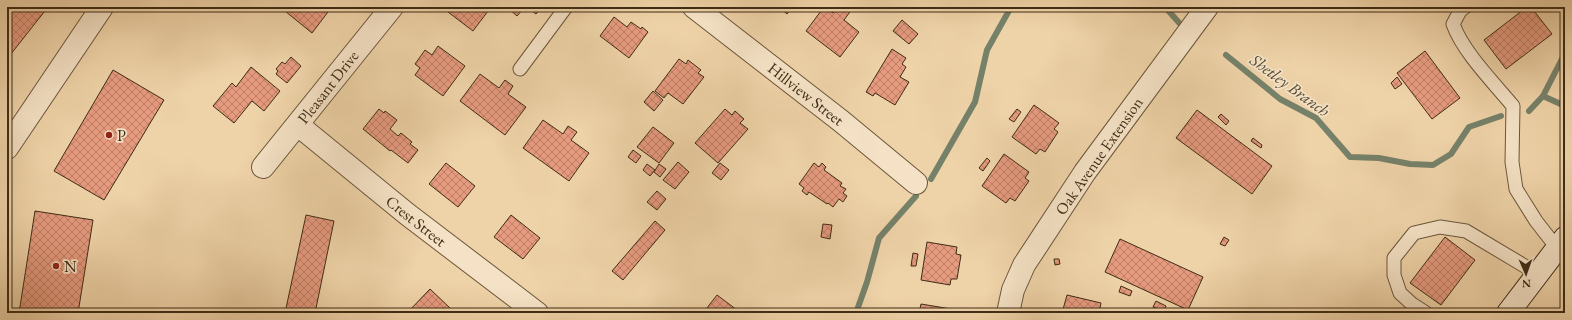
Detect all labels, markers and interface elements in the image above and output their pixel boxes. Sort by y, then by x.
street label: Pleasant Drive [293,46,363,128]
water label: Shetley Branch [1245,48,1335,122]
street label: Hillview Street [764,58,848,130]
street label: Oak Avenue Extension [1050,92,1148,219]
place label: P [117,125,126,146]
marker: P [104,130,114,140]
street label: Crest Street [381,191,451,251]
north arrow [1506,254,1546,294]
place label: N [64,256,77,277]
marker: N [51,261,61,271]
text: N [1522,277,1531,291]

